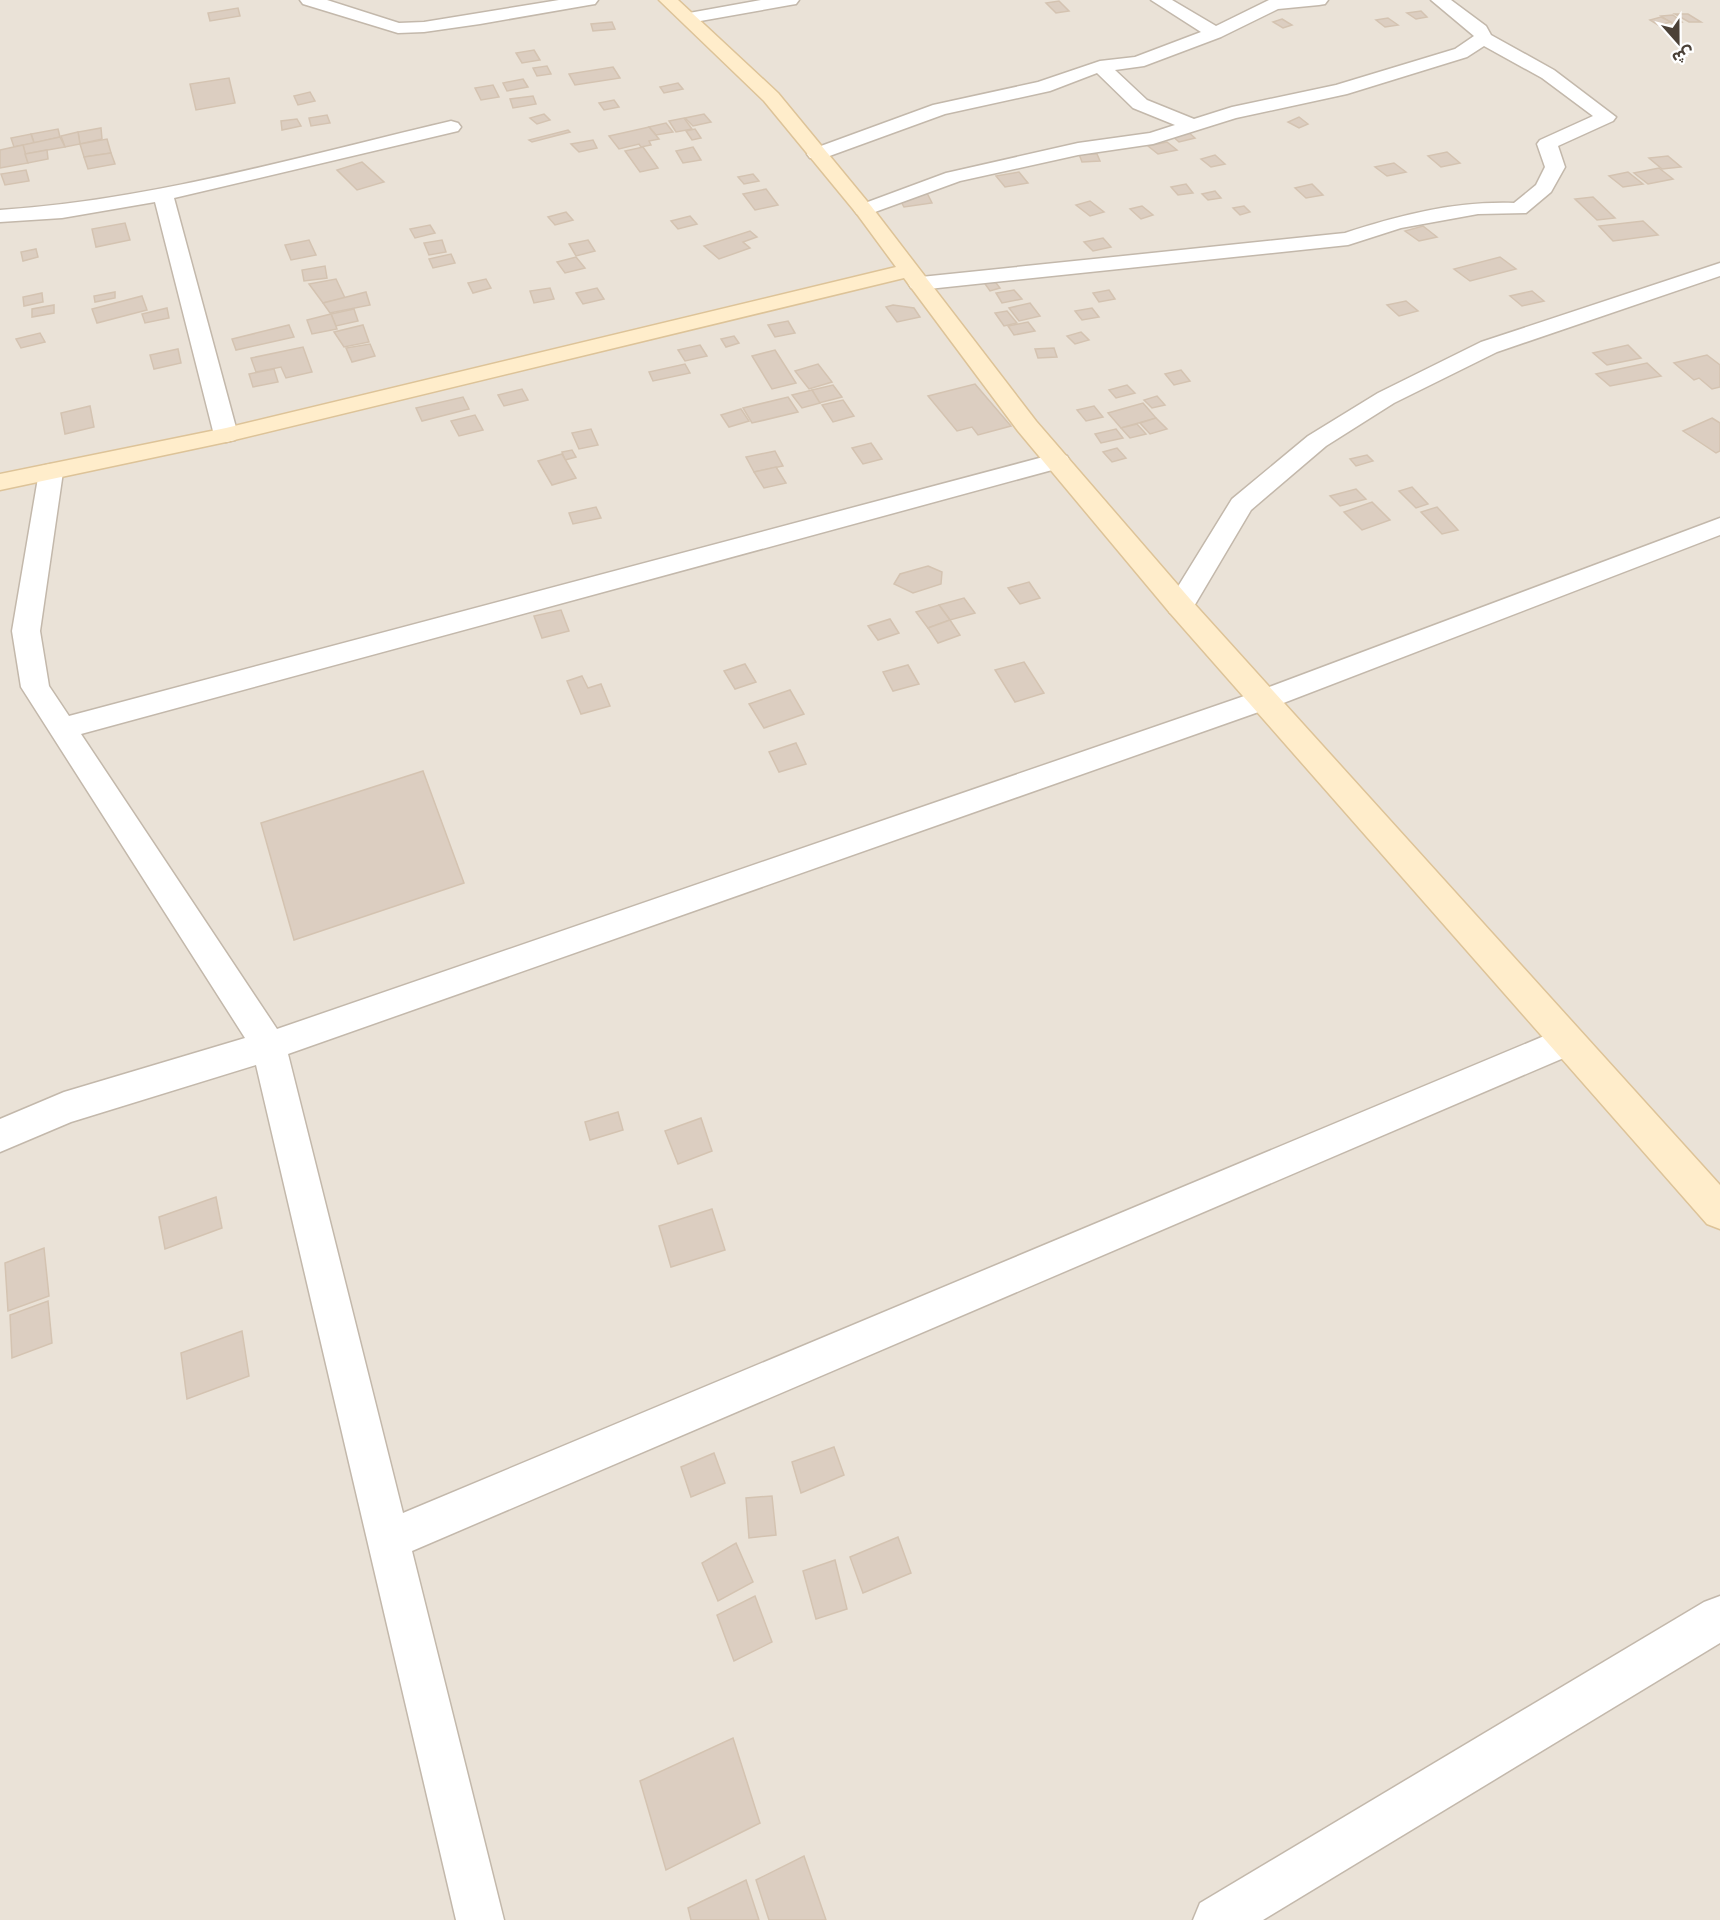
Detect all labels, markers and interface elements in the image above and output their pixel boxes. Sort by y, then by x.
north arrow [1648,12,1708,72]
text: ش [1669,43,1697,68]

